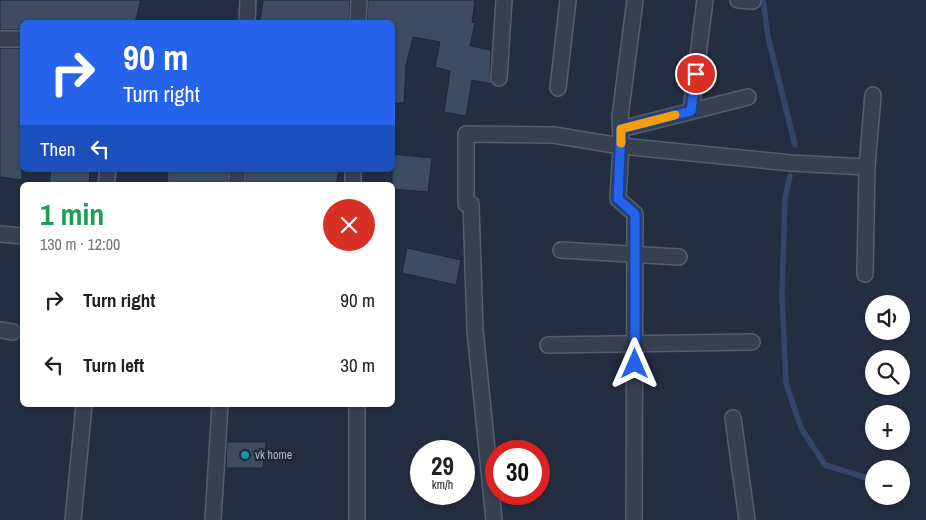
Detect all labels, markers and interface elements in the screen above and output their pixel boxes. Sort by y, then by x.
text: 90 m [123,34,188,81]
icon: right [40,40,105,105]
pin [675,53,717,95]
icon: arrive [682,60,710,88]
text: Turn right [123,79,200,109]
icon: left [86,135,114,163]
text: Then [40,136,76,162]
text: 1 min [40,194,104,234]
button: close [323,199,375,251]
text: 130 m · 12:00 [40,233,120,255]
icon: right [40,286,68,314]
text: Turn right [83,287,155,313]
text: 90 m [340,287,375,313]
map controls [865,295,910,505]
button: sound [865,295,910,340]
position arrow [608,337,660,389]
button: search [865,350,910,395]
icon: left [40,351,68,379]
text: Turn left [83,352,144,378]
text: 30 m [340,352,375,378]
button: + [865,405,910,450]
speed limit sign: 30 [485,440,550,505]
place label: vk home [255,447,292,463]
marker: vk home [239,449,251,461]
text: 29 [431,449,454,483]
button: − [865,460,910,505]
text: km/h [432,477,453,493]

